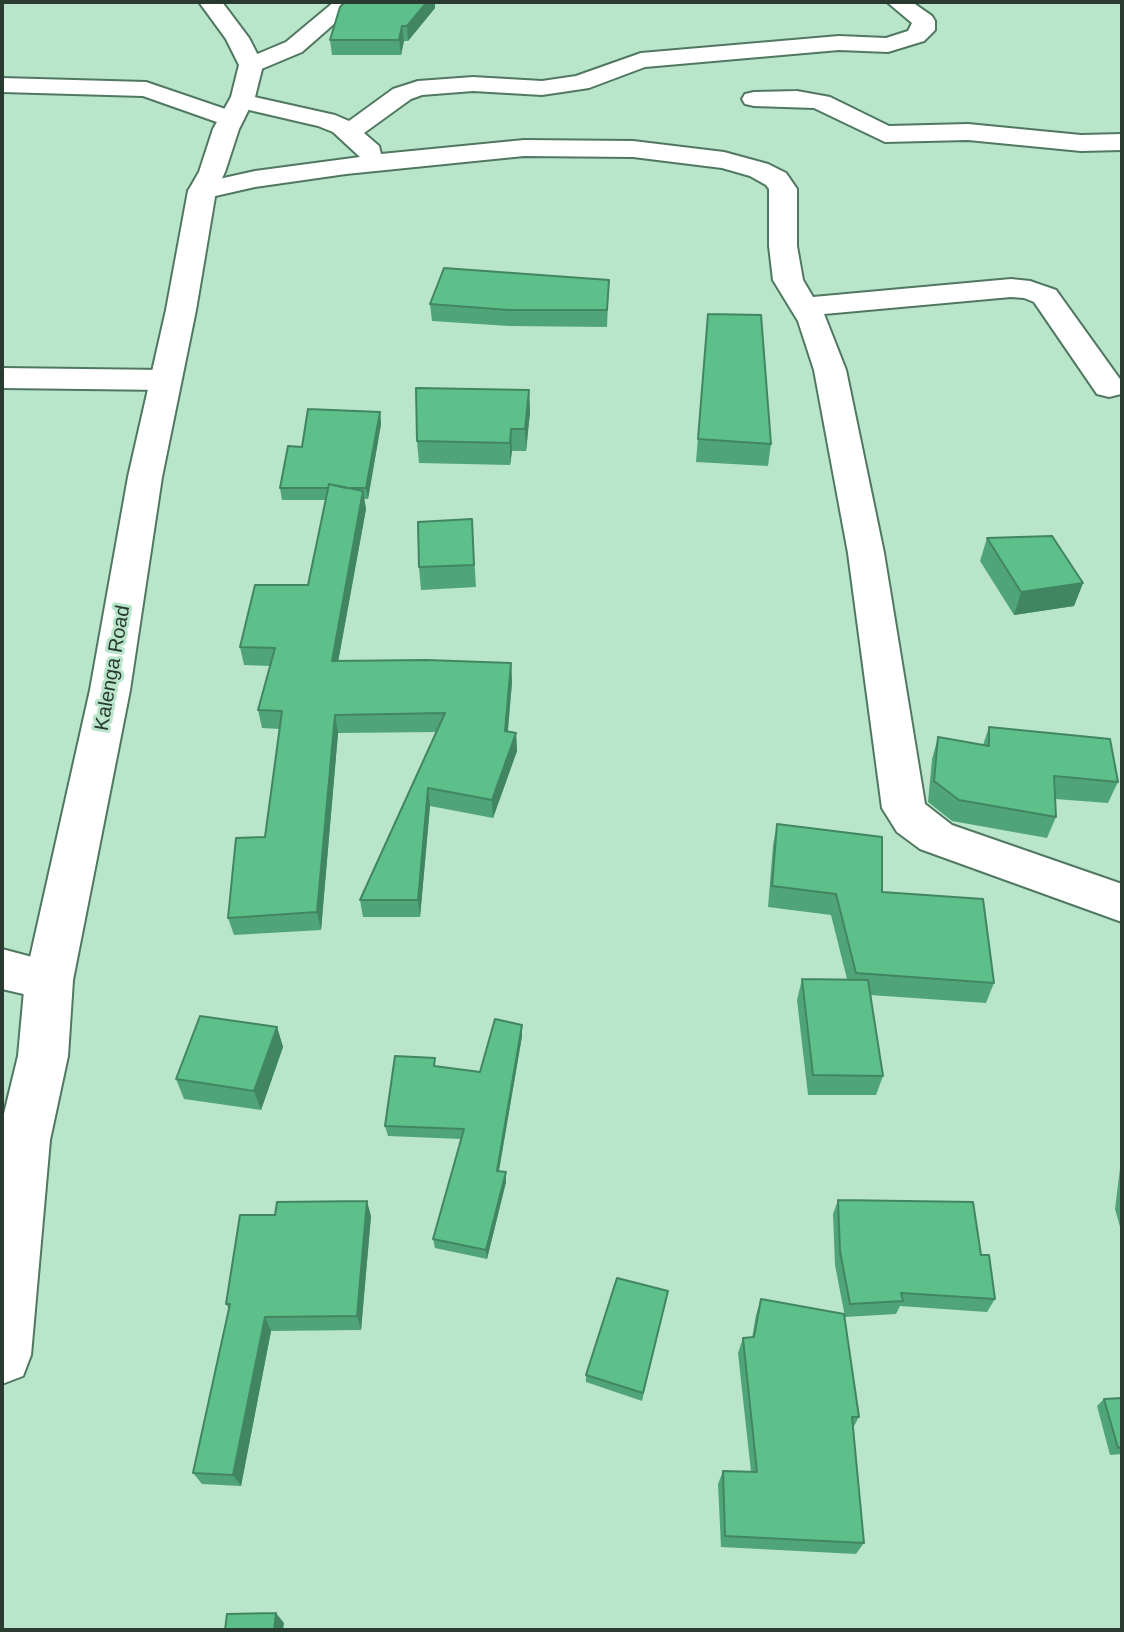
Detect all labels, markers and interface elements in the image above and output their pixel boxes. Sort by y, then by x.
street label: Kalenga Road [90,603,136,733]

